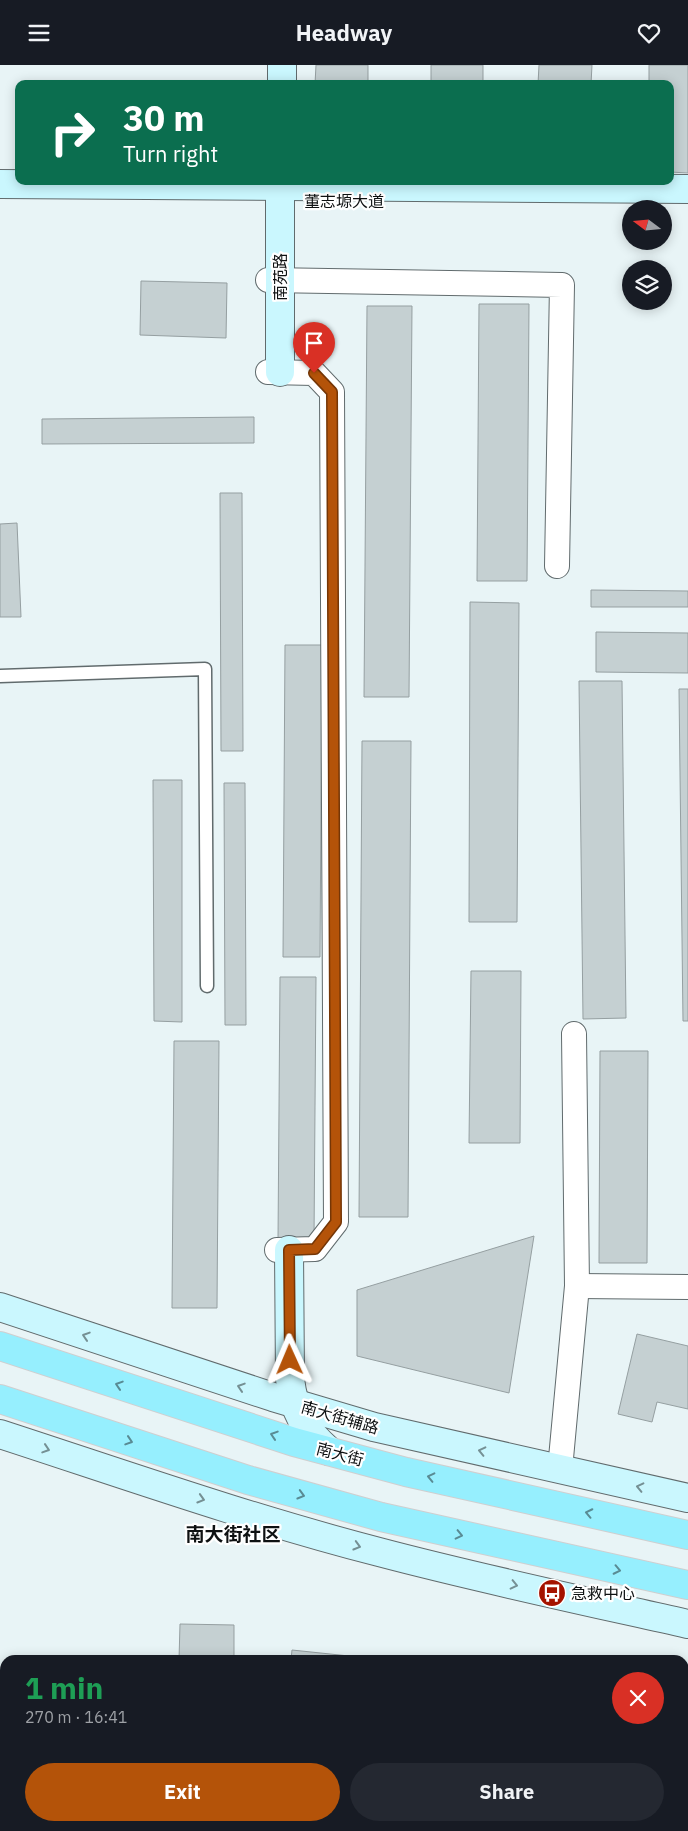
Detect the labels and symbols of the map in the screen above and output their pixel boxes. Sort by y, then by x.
street label: 董志塬大道 [304,191,384,211]
north arrow [622,200,672,250]
street label: 南苑路 [270,253,290,301]
pin [293,322,335,373]
one-way arrow [83,1332,91,1342]
position arrow [263,1333,315,1385]
one-way arrow [116,1380,124,1390]
one-way arrow [237,1383,245,1393]
street label: 南大街辅路 [299,1396,381,1438]
one-way arrow [270,1431,278,1441]
one-way arrow [125,1436,133,1446]
street label: 南大街 [314,1438,366,1470]
one-way arrow [42,1443,50,1453]
one-way arrow [478,1446,486,1457]
one-way arrow [426,1472,435,1483]
one-way arrow [636,1482,645,1493]
one-way arrow [297,1489,305,1499]
one-way arrow [196,1494,205,1504]
one-way arrow [585,1508,594,1519]
district label: 南大街社区 [185,1522,281,1546]
one-way arrow [454,1529,463,1540]
one-way arrow [352,1540,360,1550]
one-way arrow [613,1564,622,1575]
bus stop icon: 急救中心 [537,1578,567,1608]
one-way arrow [510,1579,519,1590]
place label: 急救中心 [571,1583,635,1603]

